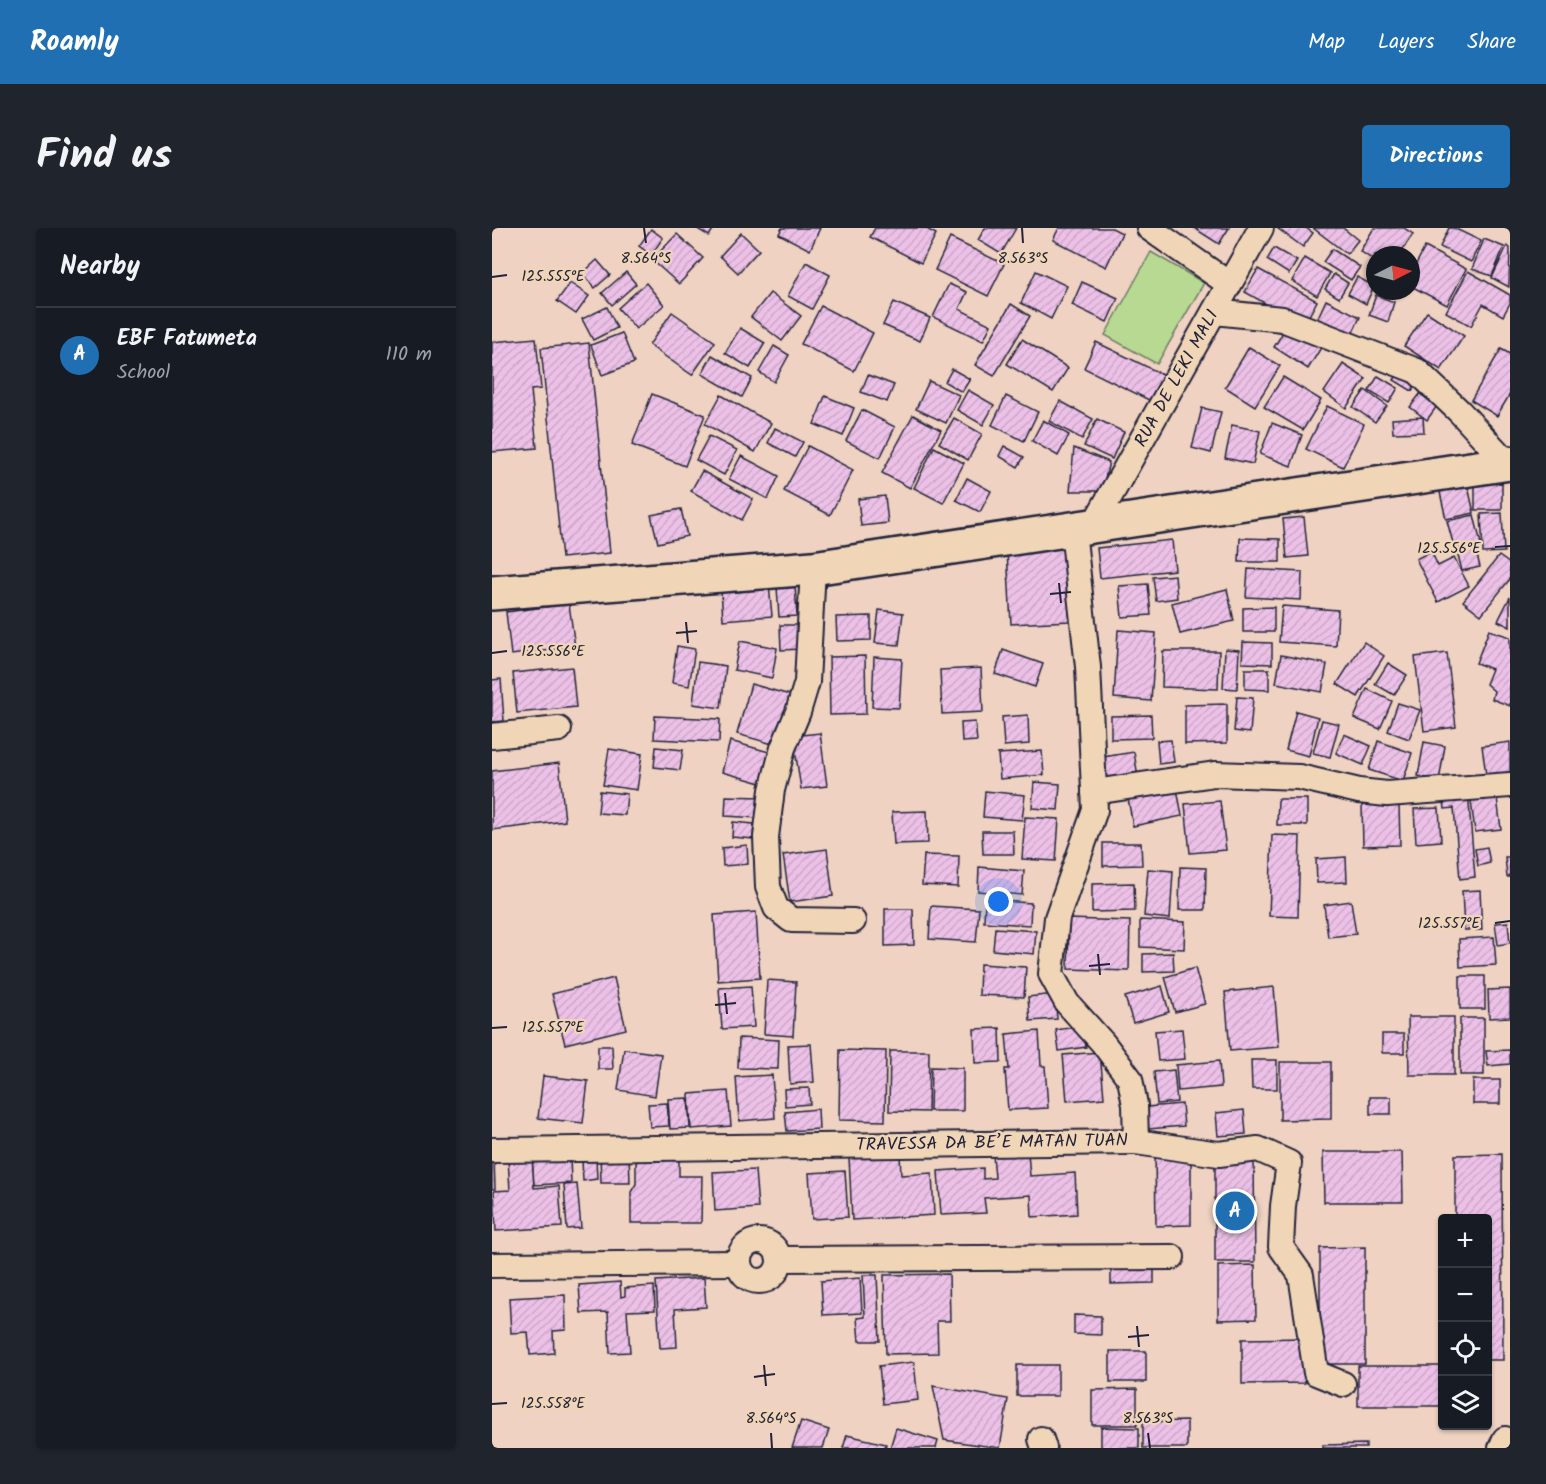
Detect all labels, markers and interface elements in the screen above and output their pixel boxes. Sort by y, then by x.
text: Roamly [30,20,119,65]
text: Map [1308,26,1345,59]
text: Layers [1378,26,1434,59]
text: Share [1467,26,1516,59]
text: Find us [36,123,172,190]
button: Directions [1362,125,1510,188]
text: Nearby [60,246,140,288]
north arrow [1366,246,1420,300]
text: 8.564°S [621,247,671,271]
text: 8.563°S [998,247,1048,271]
text: 125.555°E [521,265,586,289]
street label: RUA DE LEKI MALI [1128,305,1227,453]
text: EBF Fatumeta [117,322,257,357]
text: A [73,339,86,371]
text: 110 m [386,339,432,371]
text: School [117,357,170,389]
text: 125.556°E [1417,537,1482,561]
text: 125.556°E [521,640,586,664]
your location [984,887,1013,916]
text: 125.557°E [1418,912,1481,936]
text: 125.557°E [522,1016,585,1040]
street label: TRAVESSA DA BE’E MATAN TUAN [856,1127,1128,1160]
pin: A [1216,1188,1254,1234]
map controls [1438,1214,1492,1430]
button: + [1438,1214,1492,1268]
button: − [1438,1268,1492,1322]
button: locate [1438,1322,1492,1376]
button: layers [1438,1376,1492,1430]
text: 125.558°E [521,1392,586,1416]
text: 8.564°S [746,1407,796,1431]
text: 8.563°S [1123,1407,1173,1431]

